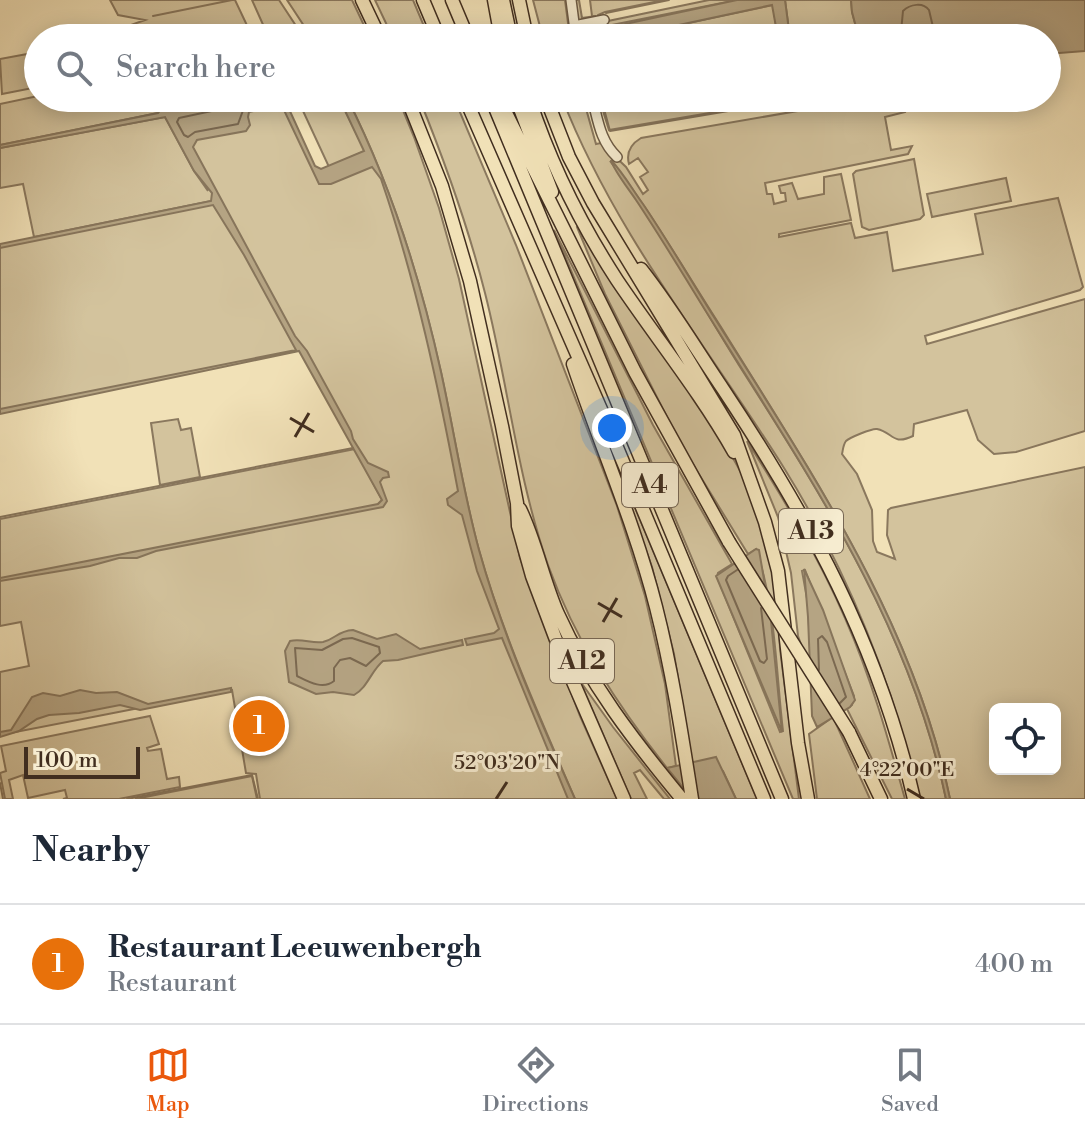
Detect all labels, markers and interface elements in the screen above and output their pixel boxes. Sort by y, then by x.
search box [24,24,1061,112]
icon: search [52,46,96,90]
text: Search here [116,49,276,87]
your location [592,408,632,448]
road number: A4 [622,463,678,507]
road number: A13 [779,509,843,553]
road number: A12 [550,639,614,683]
pin: 1 [233,696,285,756]
map controls [989,703,1061,775]
button: locate [989,703,1061,775]
scale bar [24,743,140,779]
text: 100 m [36,747,98,774]
text: 52°03'20"N [454,751,560,776]
text: 4°22'00"E [860,758,954,783]
text: Nearby [32,830,150,872]
text: Restaurant Leeuwenbergh [108,929,482,967]
text: 1 [52,948,64,980]
text: 400 m [975,948,1053,980]
text: Restaurant [108,967,237,999]
tab: Map [146,1043,190,1118]
tab: Directions [483,1043,589,1118]
tab: Saved [881,1043,939,1118]

